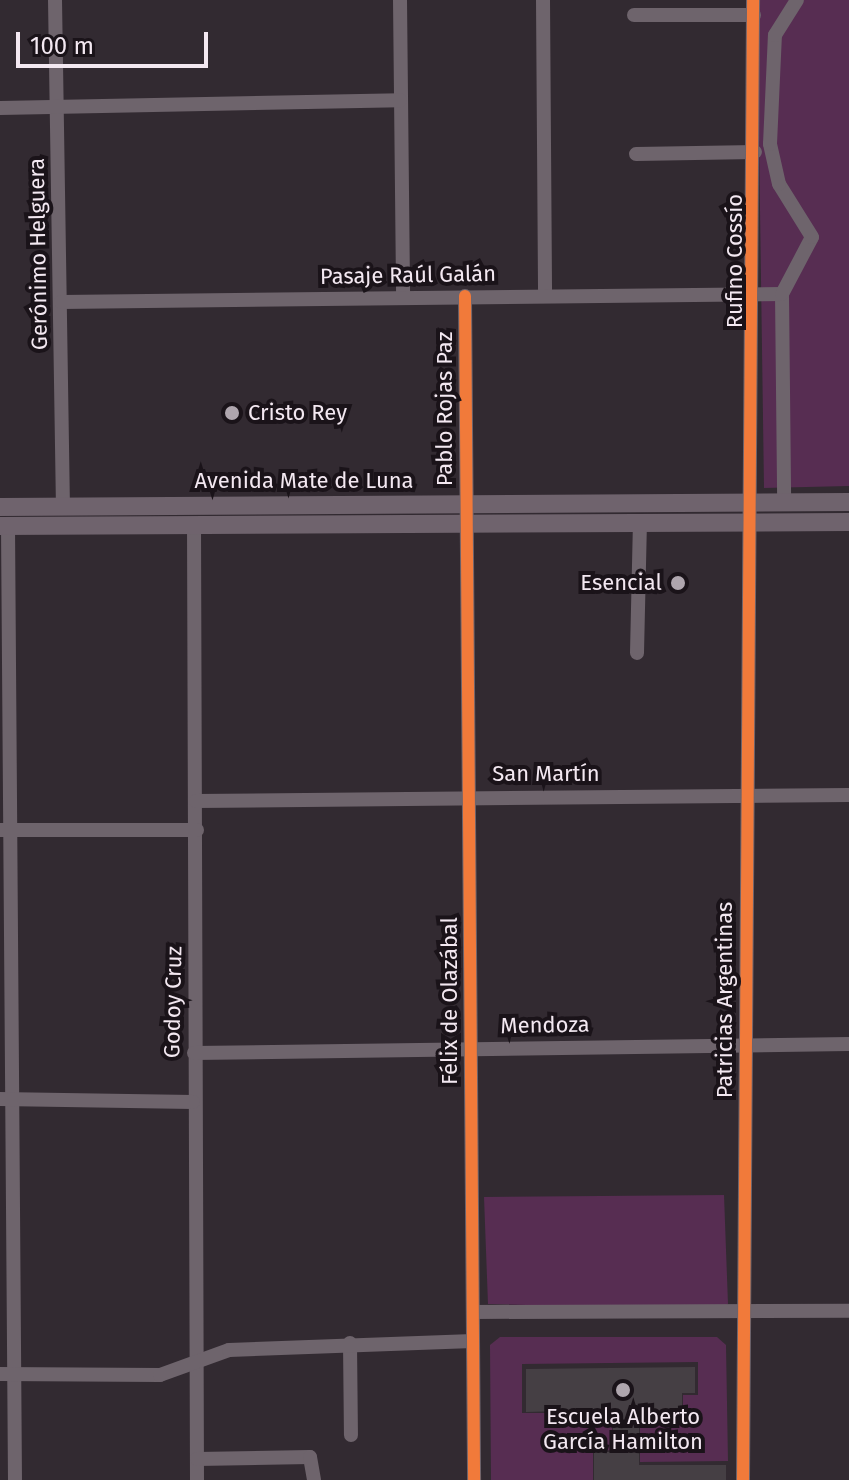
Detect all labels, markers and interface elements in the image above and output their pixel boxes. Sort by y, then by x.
scale bar [20,16,212,66]
text: 100 m [30,32,94,60]
street label: Gerónimo Helguera [23,158,53,350]
street label: Rufino Cossío [722,194,748,328]
street label: Pasaje Raúl Galán [320,260,496,290]
street label: Pablo Rojas Paz [432,332,458,486]
place label: Cristo Rey [248,400,347,426]
marker: Cristo Rey [223,404,241,422]
street label: Avenida Mate de Luna [194,468,414,494]
place label: Esencial [580,570,662,596]
marker: Esencial [669,574,687,592]
street label: San Martín [492,761,600,787]
street label: Patricias Argentinas [712,902,738,1098]
street label: Félix de Olazábal [437,917,463,1085]
street label: Godoy Cruz [159,946,187,1058]
street label: Mendoza [500,1011,590,1039]
marker: Escuela Alberto García Hamilton [614,1381,632,1399]
place label: Escuela Alberto García Hamilton [543,1403,703,1454]

